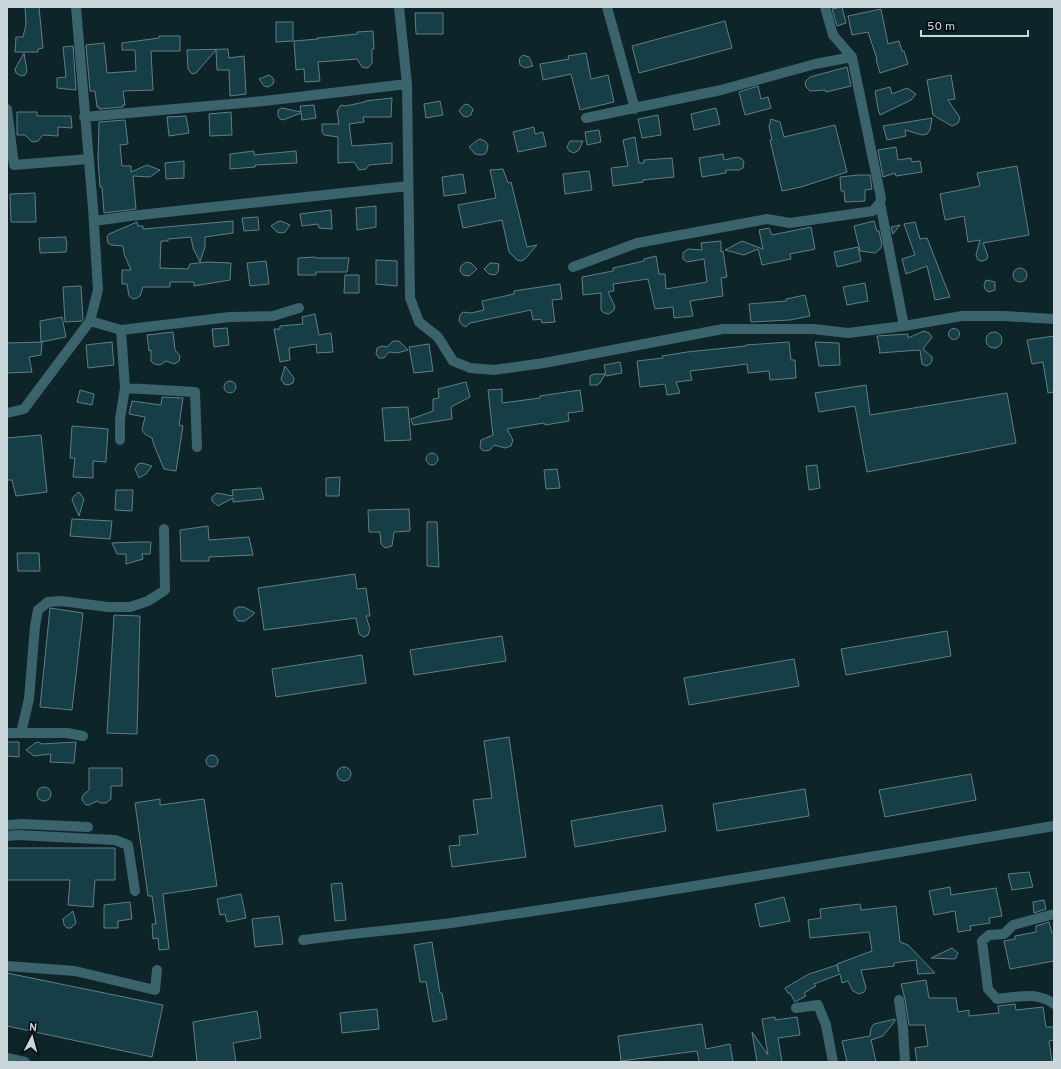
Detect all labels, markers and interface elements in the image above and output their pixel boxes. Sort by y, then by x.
scale bar [921,12,1028,38]
text: 50 m [927,19,955,35]
north arrow [12,1017,52,1057]
text: N [28,1021,38,1035]

